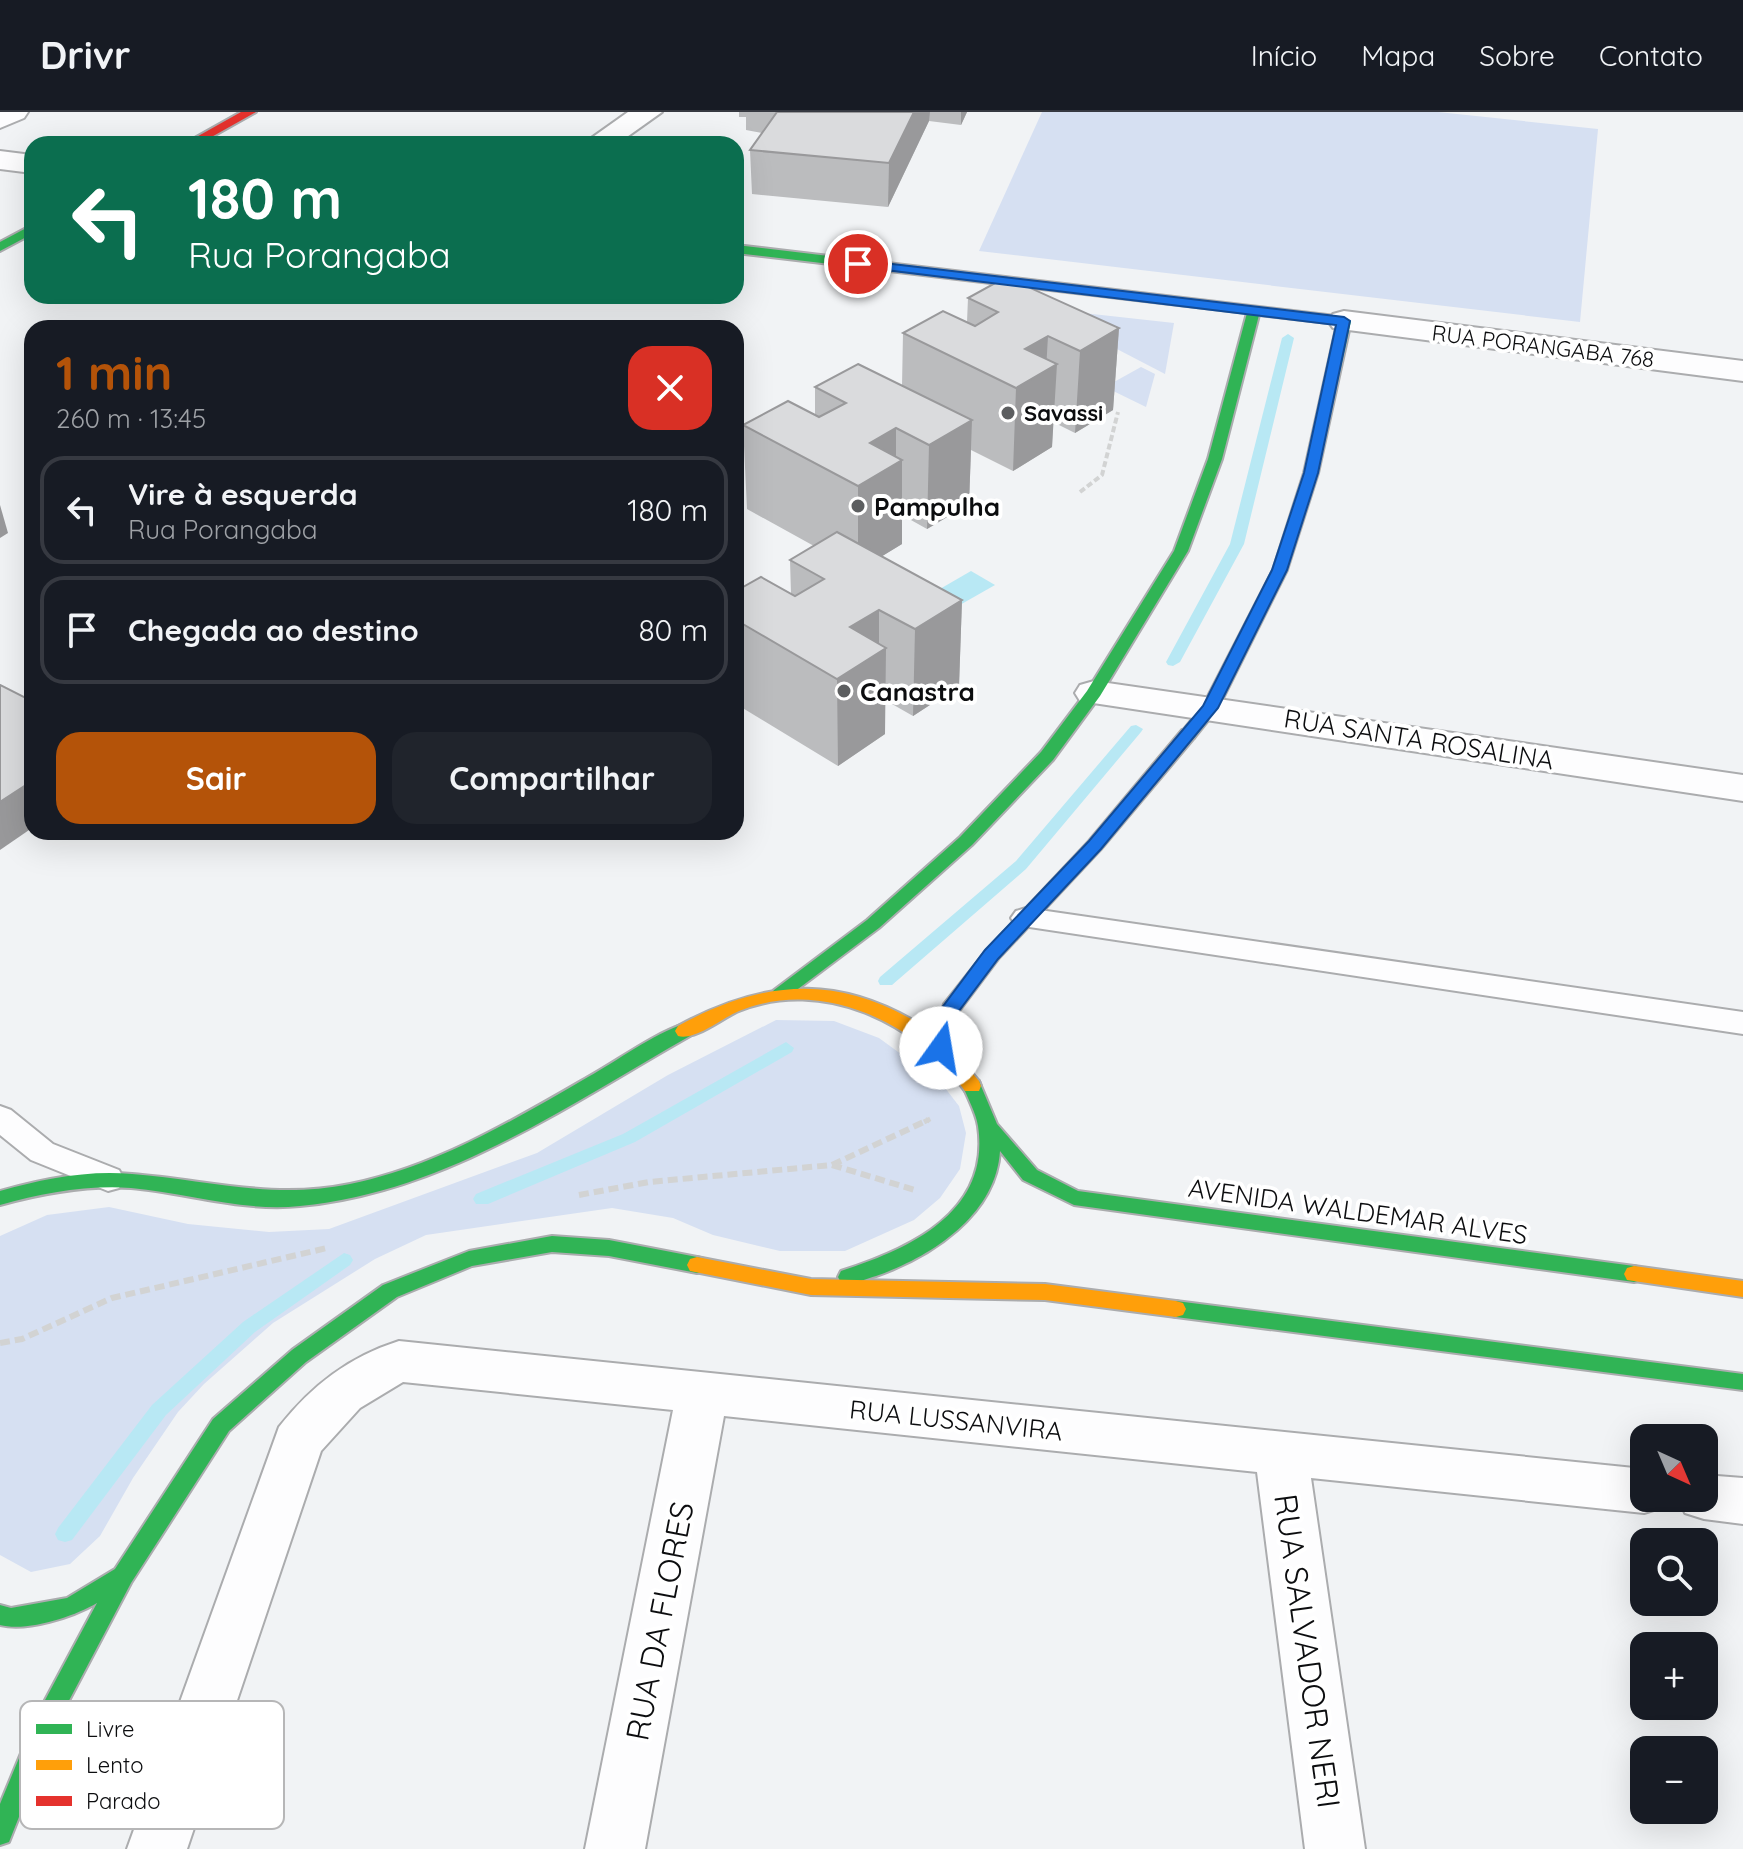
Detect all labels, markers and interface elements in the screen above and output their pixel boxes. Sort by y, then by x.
text: Drivr [40,31,130,79]
text: Início [1251,38,1317,73]
text: Mapa [1361,38,1435,73]
text: Sobre [1479,38,1555,73]
text: Contato [1599,38,1703,73]
text: 180 m [188,163,342,233]
icon: left [56,168,160,272]
pin [824,230,892,298]
text: Rua Porangaba [188,232,451,277]
icon: arrive [836,242,880,286]
street label: RUA PORANGABA 768 [1430,318,1656,374]
text: 1 min [56,342,172,402]
button: close [628,346,712,430]
place label: Savassi [1024,399,1103,427]
text: 260 m · 13:45 [56,402,206,435]
marker: Savassi [999,404,1017,422]
text: Vire à esquerda [128,475,357,513]
icon: left [60,488,104,532]
place label: Pampulha [874,490,1000,523]
text: 180 m [627,491,708,529]
marker: Pampulha [849,497,867,515]
text: Rua Porangaba [128,513,318,546]
icon: arrive [60,608,104,652]
text: Chegada ao destino [128,611,419,649]
text: 80 m [638,611,708,649]
place label: Canastra [860,675,975,708]
marker: Canastra [835,682,853,700]
street label: RUA SANTA ROSALINA [1282,701,1556,777]
button: Sair [56,732,376,824]
button: Compartilhar [392,732,712,824]
position arrow [899,1006,983,1090]
street label: AVENIDA WALDEMAR ALVES [1186,1171,1530,1251]
street label: RUA LUSSANVIRA [848,1392,1064,1448]
north arrow [1630,1424,1718,1512]
map controls [1630,1424,1718,1824]
street label: RUA SALVADOR NERI [1266,1491,1350,1811]
street label: RUA DA FLORES [616,1498,702,1744]
button: search [1630,1528,1718,1616]
button: + [1630,1632,1718,1720]
legend [20,1701,284,1829]
text: Livre [86,1715,134,1743]
button: − [1630,1736,1718,1824]
text: Lento [86,1751,144,1779]
text: Parado [86,1787,161,1815]

